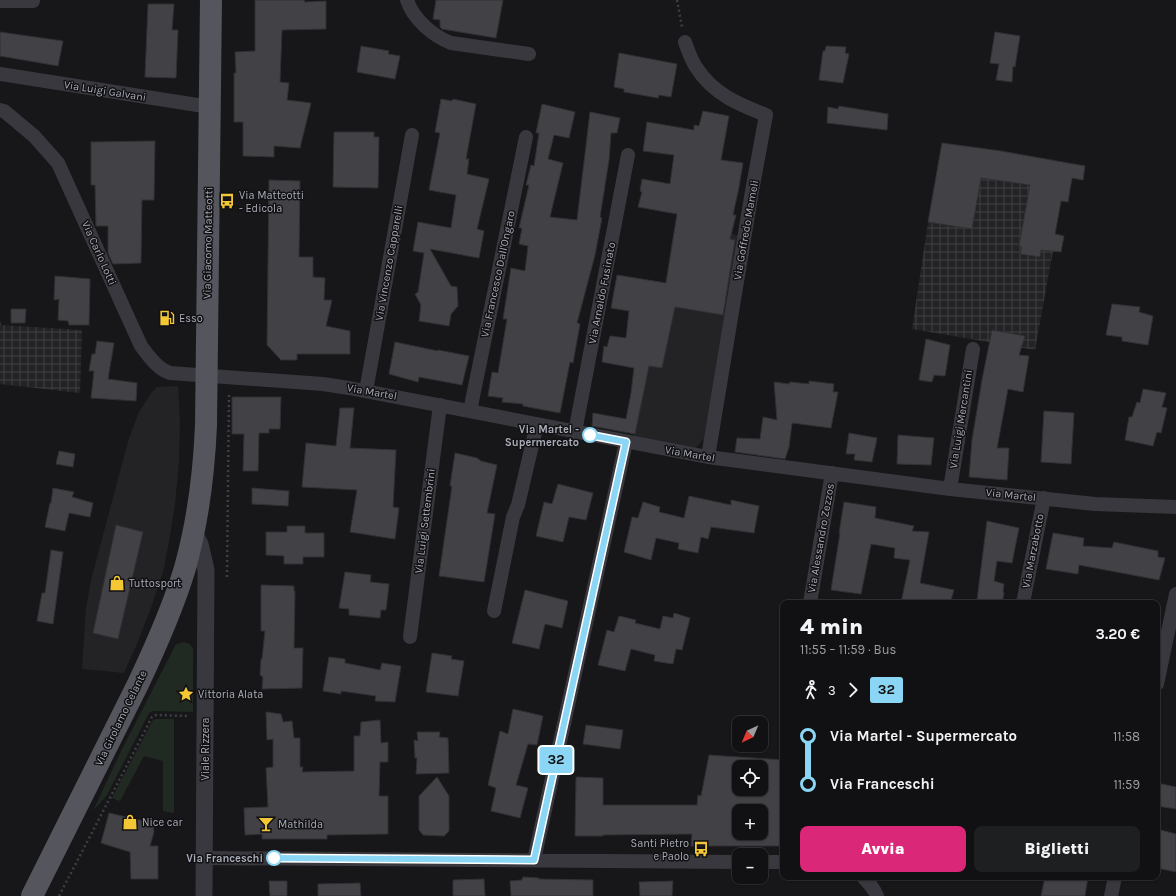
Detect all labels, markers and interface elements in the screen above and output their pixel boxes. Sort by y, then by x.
street label: Via Luigi Galvani [63,78,147,104]
street label: Via Goffredo Mameli [731,179,761,281]
street label: Via Giacomo Matteotti [201,187,215,299]
place label: Via Matteotti - Edicola [239,189,304,215]
bus stop icon: Via Matteotti - Edicola [218,192,236,210]
street label: Via Vincenzo Capparelli [372,204,406,322]
street label: Via Francesco Dall'Ongaro [478,210,518,338]
street label: Via Carlo Lotti [79,219,119,287]
street label: Via Arnaldo Fusinato [586,241,618,345]
fuel station icon: Esso [158,309,176,327]
place label: Esso [179,312,203,325]
street label: Via Luigi Mercantini [947,369,975,469]
street label: Via Martel [346,381,398,403]
place label: Via Martel - Supermercato [505,423,579,449]
marker: Via Martel - Supermercato [582,427,598,443]
street label: Via Martel [664,443,716,465]
street label: Via Luigi Settembrini [412,468,438,574]
street label: Via Alessandro Zezzos [805,482,837,594]
street label: Via Martel [985,486,1037,504]
street label: Via Marzabotto [1019,513,1047,589]
shop icon: Tuttosport [108,574,126,592]
place label: Tuttosport [129,577,181,590]
text: 4 min [800,614,863,640]
text: 3.20 € [1096,625,1140,643]
text: 11:55 – 11:59 · Bus [800,642,896,657]
street label: Via Girolamo Celante [92,668,150,768]
icon: walk [800,679,822,701]
icon: forward [842,679,864,701]
text: 32 [878,681,895,698]
text: 3 [828,683,836,698]
place icon: Vittoria Alata [177,685,195,703]
place label: Vittoria Alata [198,688,263,701]
north arrow [732,716,768,752]
map controls [732,716,768,884]
street label: Viale Rizzera [199,718,212,781]
text: Via Martel - Supermercato [830,727,1017,745]
text: 11:58 [1113,729,1140,744]
line badge: 32 [538,747,574,773]
text: 32 [547,751,565,768]
button: locate [732,760,768,796]
text: Via Franceschi [830,775,935,793]
text: 11:59 [1114,777,1140,792]
button: + [732,804,768,840]
shop icon: Nice car [121,813,139,831]
bar icon: Mathilda [257,815,275,833]
place label: Nice car [142,816,182,829]
place label: Mathilda [278,818,323,831]
button: Avvia [800,826,966,872]
button: Biglietti [974,826,1140,872]
place label: Santi Pietro e Paolo [630,837,689,863]
bus stop icon: Santi Pietro e Paolo [692,840,710,858]
button: − [732,848,768,884]
marker: Via Franceschi [266,850,282,866]
place label: Via Franceschi [186,852,263,865]

